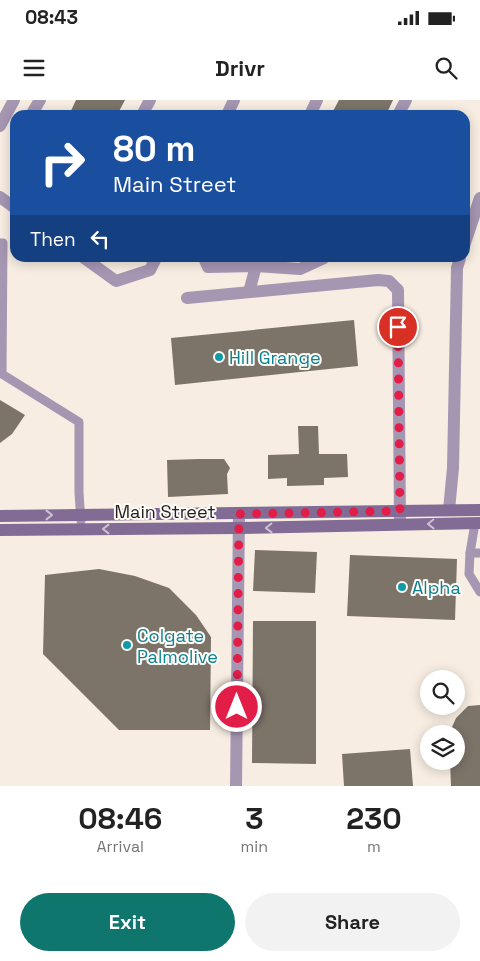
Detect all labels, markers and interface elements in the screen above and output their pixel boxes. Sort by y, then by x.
text: 08:43 [25,5,78,30]
icon: menu [20,54,48,82]
text: Drivr [215,54,265,82]
icon: search [432,54,460,82]
text: 80 m [113,127,195,171]
icon: right [30,130,95,195]
text: Main Street [113,170,236,198]
icon: left [86,225,114,253]
text: Then [30,227,76,252]
pin [377,306,419,348]
icon: arrive [384,313,412,341]
place label: Hill Grange [229,346,321,369]
marker: Hill Grange [213,351,225,363]
street label: Main Street [115,500,216,523]
one-way arrow [45,510,53,520]
one-way arrow [427,519,435,529]
one-way arrow [265,522,273,533]
one-way arrow [102,524,110,534]
place label: Alpha [412,576,461,599]
marker: Alpha [396,581,408,593]
place label: Colgate Palmolive [137,624,218,668]
marker: Colgate Palmolive [121,639,133,651]
map controls [420,670,465,770]
button: search [420,670,465,715]
position arrow [210,680,262,732]
button: layers [420,725,465,770]
text: 08:46 [78,799,162,838]
text: 3 [245,799,263,838]
text: 230 [346,799,402,838]
text: Arrival [96,836,144,857]
text: min [241,836,268,857]
text: m [367,836,381,857]
button: Exit [20,893,235,951]
button: Share [245,893,460,951]

